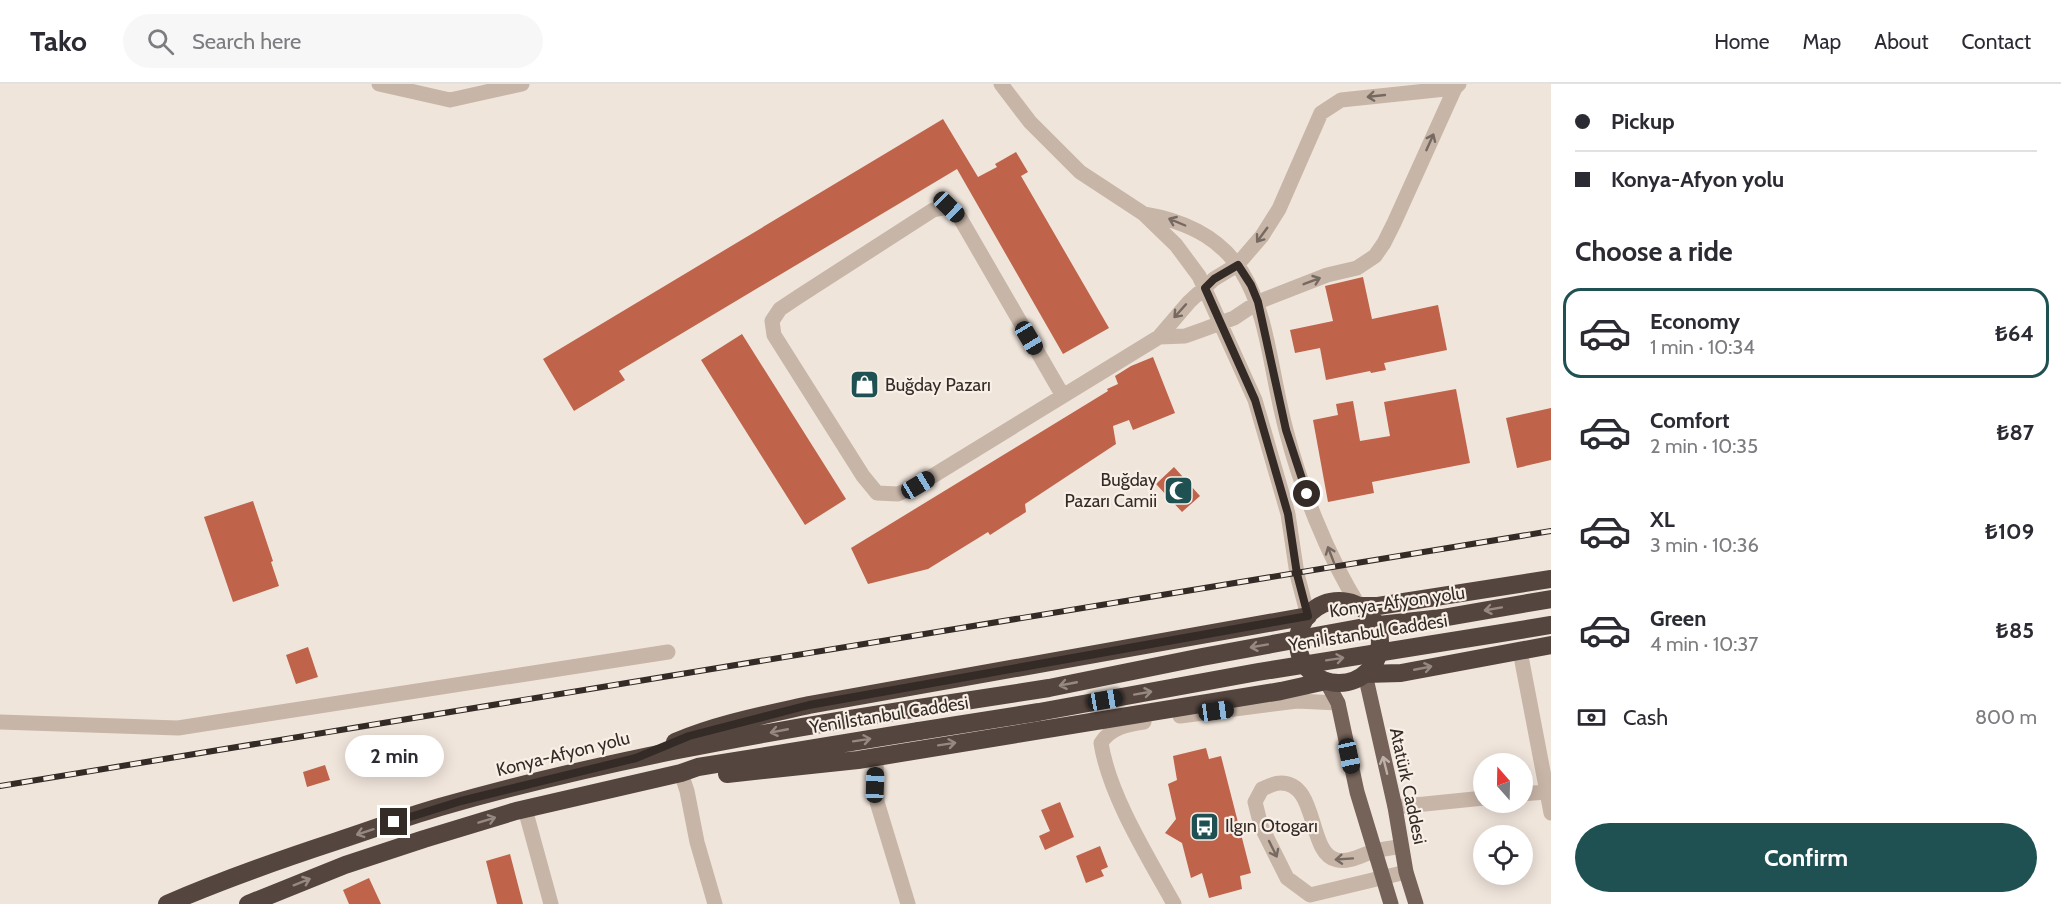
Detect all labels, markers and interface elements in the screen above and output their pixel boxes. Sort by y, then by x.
search box [123,14,543,68]
text: Tako [30,24,87,58]
icon: search [144,25,177,58]
text: Search here [192,28,301,55]
text: Home [1714,29,1770,54]
text: Map [1803,29,1841,54]
text: About [1874,29,1928,54]
text: Contact [1961,29,2031,54]
one-way arrow [1366,91,1386,102]
text: Pickup [1611,108,1675,135]
one-way arrow [1425,134,1437,152]
text: Konya-Afyon yolu [1611,166,1784,193]
car [930,188,968,226]
one-way arrow [1168,216,1186,227]
one-way arrow [1256,227,1268,243]
text: Choose a ride [1575,235,1733,268]
one-way arrow [1303,275,1321,286]
one-way arrow [1173,304,1187,319]
icon: car [1578,306,1632,360]
text: Economy [1650,308,1740,335]
car [1012,318,1046,358]
text: ₺64 [1995,320,2034,347]
text: 1 min · 10:34 [1650,335,1755,359]
shop icon: Buğday Pazarı [848,369,880,401]
place label: Buğday Pazarı [885,374,991,396]
icon: car [1578,405,1632,459]
text: Comfort [1650,407,1729,434]
text: ₺87 [1996,419,2034,446]
text: 2 min · 10:35 [1650,434,1758,458]
car [898,468,938,502]
place label: Buğday Pazarı Camii [1064,469,1157,512]
mosque icon: Buğday Pazarı Camii [1162,474,1194,506]
route start [1293,480,1320,507]
icon: car [1578,504,1632,558]
text: XL [1650,506,1675,533]
text: ₺109 [1985,518,2034,545]
text: 3 min · 10:36 [1650,533,1759,557]
one-way arrow [1325,546,1336,565]
street label: Konya-Afyon yolu [1328,582,1466,622]
icon: car [1578,603,1632,657]
one-way arrow [1484,604,1504,615]
text: Green [1650,605,1706,632]
street label: Yeni İstanbul Caddesi [1286,610,1449,657]
text: ₺85 [1996,617,2034,644]
text: 4 min · 10:37 [1650,632,1758,656]
one-way arrow [1250,641,1270,652]
one-way arrow [1324,654,1344,665]
one-way arrow [1412,662,1432,673]
one-way arrow [1059,679,1078,690]
one-way arrow [1132,687,1152,698]
car [1086,688,1124,712]
street label: Yeni İstanbul Caddesi [807,692,970,739]
car [1197,700,1235,722]
icon: cash [1575,701,1608,734]
text: Cash [1623,704,1668,731]
text: 800 m [1975,705,2037,729]
one-way arrow [769,725,789,736]
street label: Atatürk Caddesi [1385,726,1431,846]
street label: Konya-Afyon yolu [494,727,632,781]
callout: 2 min [344,735,444,777]
one-way arrow [852,735,872,746]
car [1336,737,1362,775]
one-way arrow [936,739,956,750]
text: 2 min [370,744,419,768]
north arrow [1473,753,1533,813]
map controls [1473,753,1533,885]
one-way arrow [1378,756,1390,775]
car [865,767,885,803]
route end [380,808,407,835]
bus stop icon: Ilgın Otogarı [1188,810,1220,842]
one-way arrow [477,814,496,825]
place label: Ilgın Otogarı [1225,815,1318,837]
button: Confirm [1575,823,2037,892]
button: locate [1473,825,1533,885]
one-way arrow [356,827,375,838]
one-way arrow [1267,840,1279,858]
one-way arrow [1335,854,1354,865]
one-way arrow [293,876,311,887]

